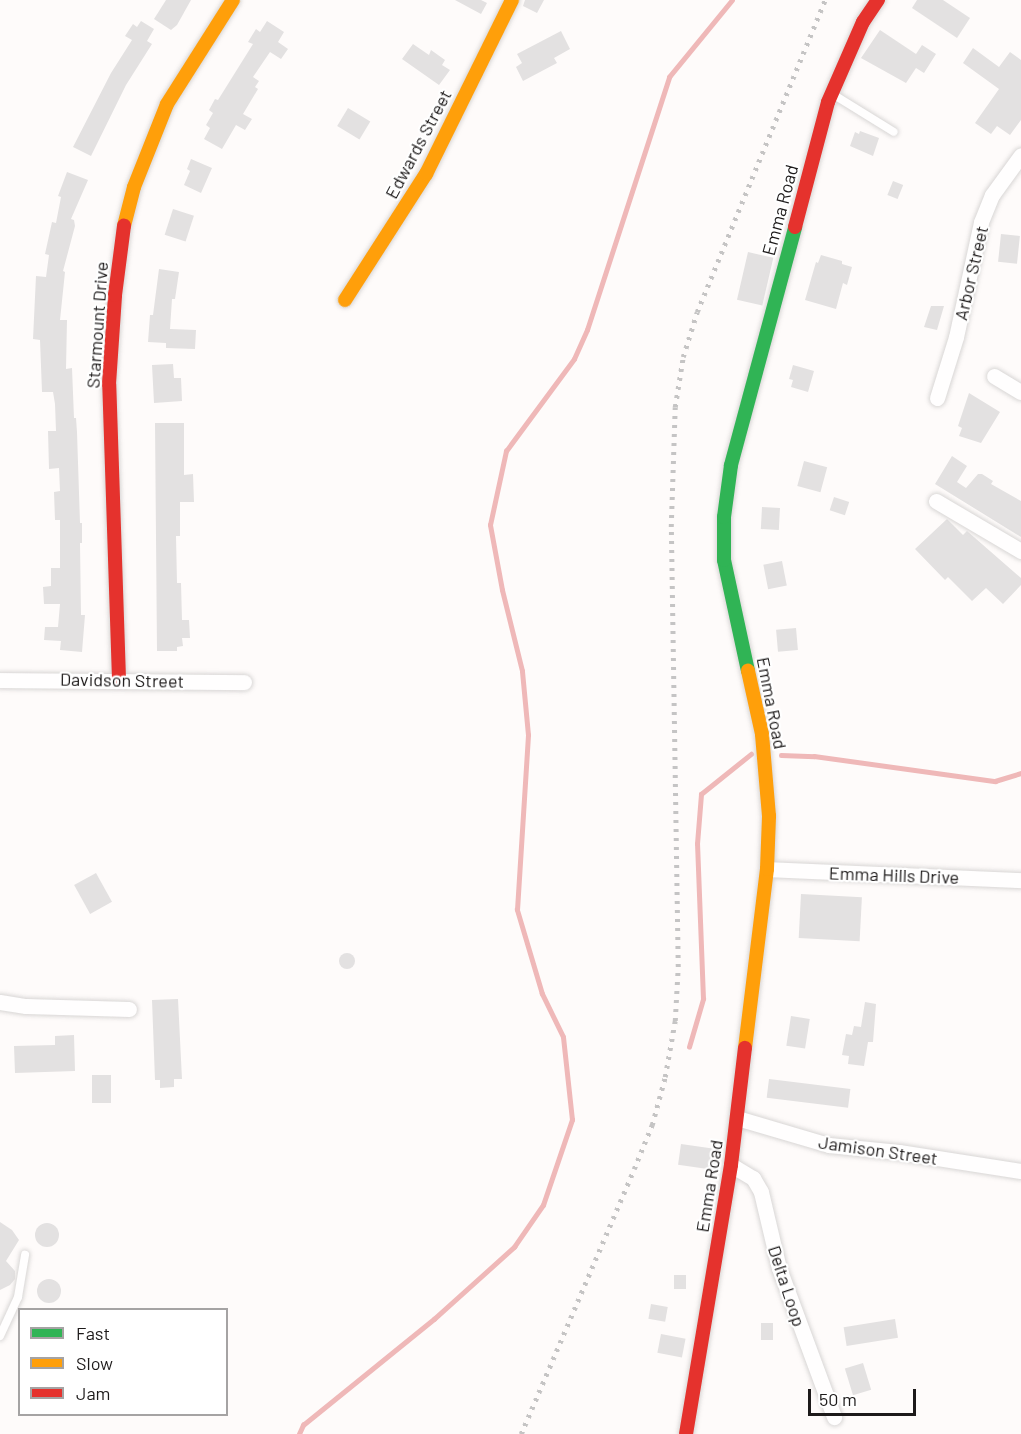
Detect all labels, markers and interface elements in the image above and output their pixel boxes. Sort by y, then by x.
street label: Edwards Street [380,86,456,202]
street label: Emma Road [757,162,803,258]
street label: Arbor Street [950,224,992,322]
street label: Starmount Drive [82,261,112,389]
street label: Emma Road [753,655,791,751]
street label: Davidson Street [60,668,184,692]
street label: Emma Hills Drive [828,862,960,888]
street label: Jamison Street [817,1131,939,1169]
street label: Emma Road [691,1138,727,1234]
street label: Delta Loop [764,1243,810,1329]
legend [18,1308,228,1416]
text: Fast [76,1322,110,1344]
text: Slow [76,1352,113,1374]
scale bar [811,1377,919,1415]
text: Jam [76,1382,110,1404]
text: 50 m [819,1388,857,1410]

